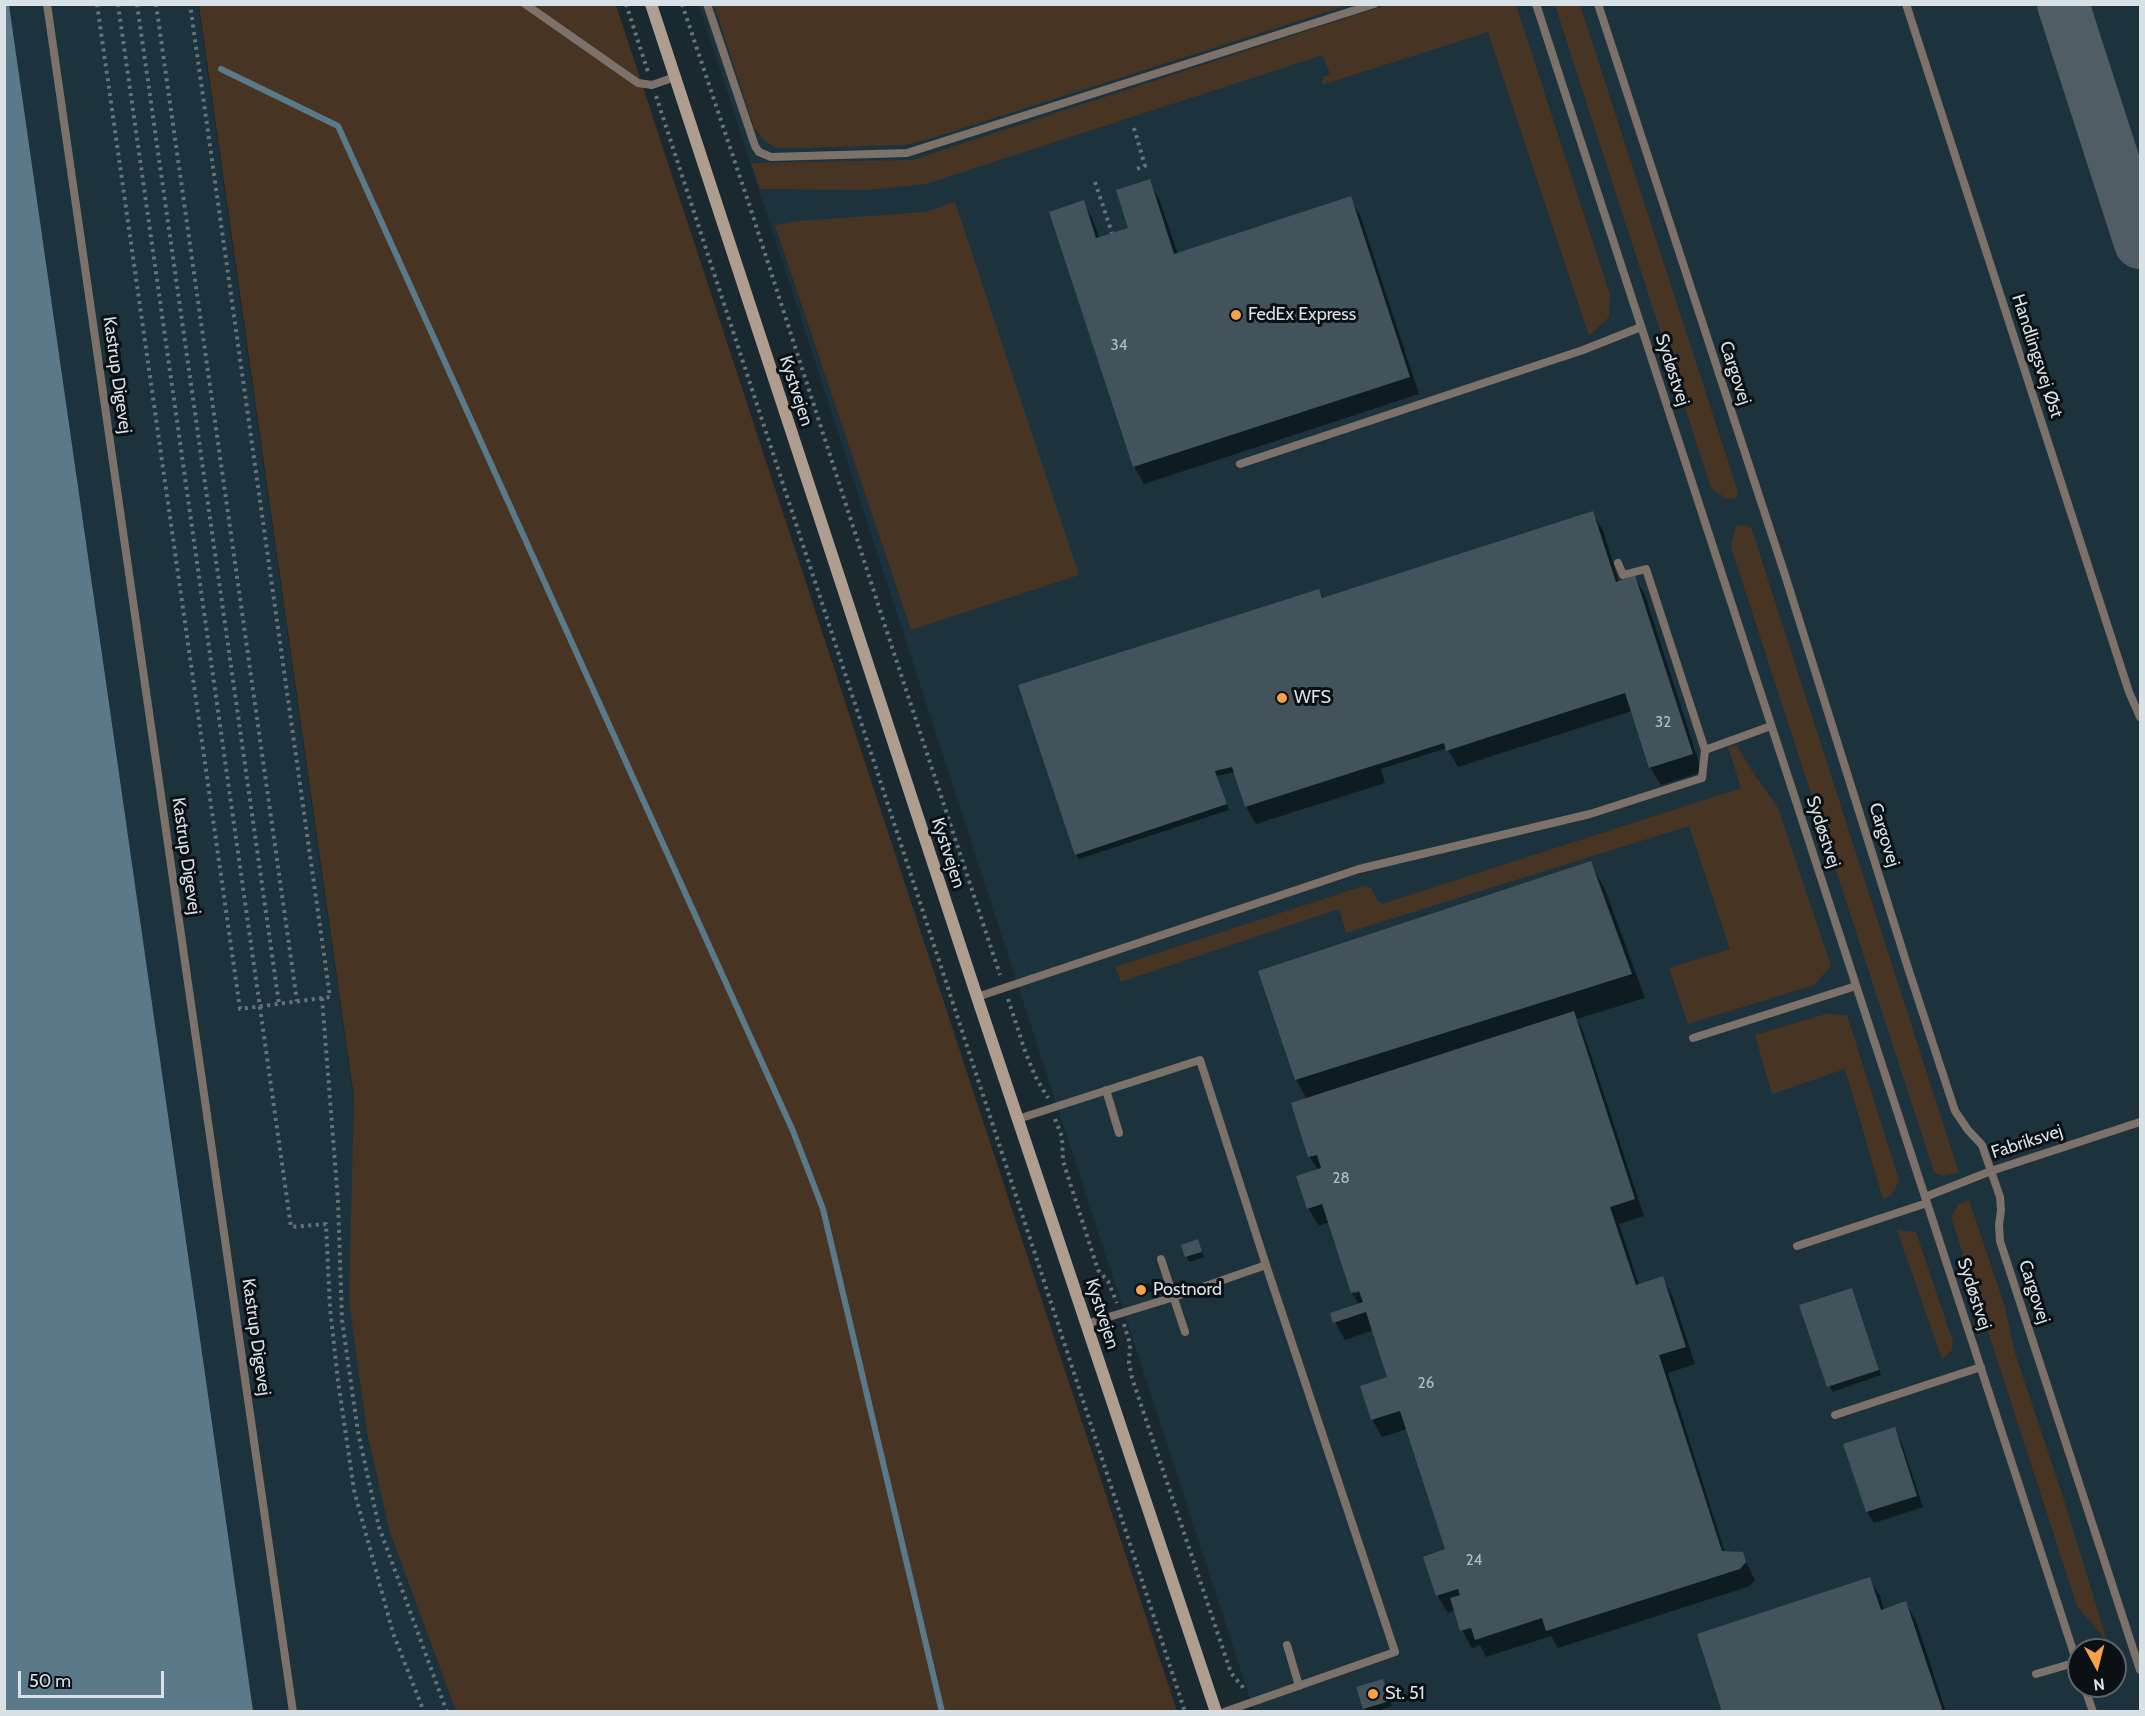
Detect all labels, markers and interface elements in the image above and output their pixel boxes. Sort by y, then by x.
street label: Handlingsvej Øst [2007,291,2067,421]
place label: FedEx Express [1248,304,1356,326]
marker: FedEx Express [1229,308,1243,322]
street label: Kastrup Digevej [98,315,136,435]
street label: Sydøstvej [1650,331,1694,409]
house number: 34 [1111,337,1127,355]
street label: Cargovej [1715,338,1755,408]
street label: Kystvejen [774,353,818,429]
place label: WFS [1294,687,1331,709]
marker: WFS [1275,691,1289,705]
house number: 32 [1655,714,1671,732]
street label: Sydøstvej [1801,793,1845,871]
street label: Kastrup Digevej [167,796,205,916]
street label: Cargovej [1864,800,1904,870]
street label: Kystvejen [926,815,970,891]
street label: Fabriksvej [1989,1120,2065,1164]
house number: 28 [1333,1170,1349,1188]
street label: Sydøstvej [1952,1255,1996,1333]
street label: Cargovej [2014,1257,2054,1327]
street label: Kystvejen [1080,1276,1124,1352]
street label: Kastrup Digevej [237,1277,275,1397]
place label: Postnord [1153,1279,1222,1301]
marker: Postnord [1134,1283,1148,1297]
house number: 26 [1418,1375,1434,1393]
house number: 24 [1466,1552,1482,1570]
north arrow [2067,1638,2127,1698]
scale bar [21,1659,166,1697]
text: 50 m [29,1670,71,1692]
text: N [2092,1674,2106,1694]
place label: St. 51 [1385,1683,1425,1705]
marker: St. 51 [1366,1687,1380,1701]

